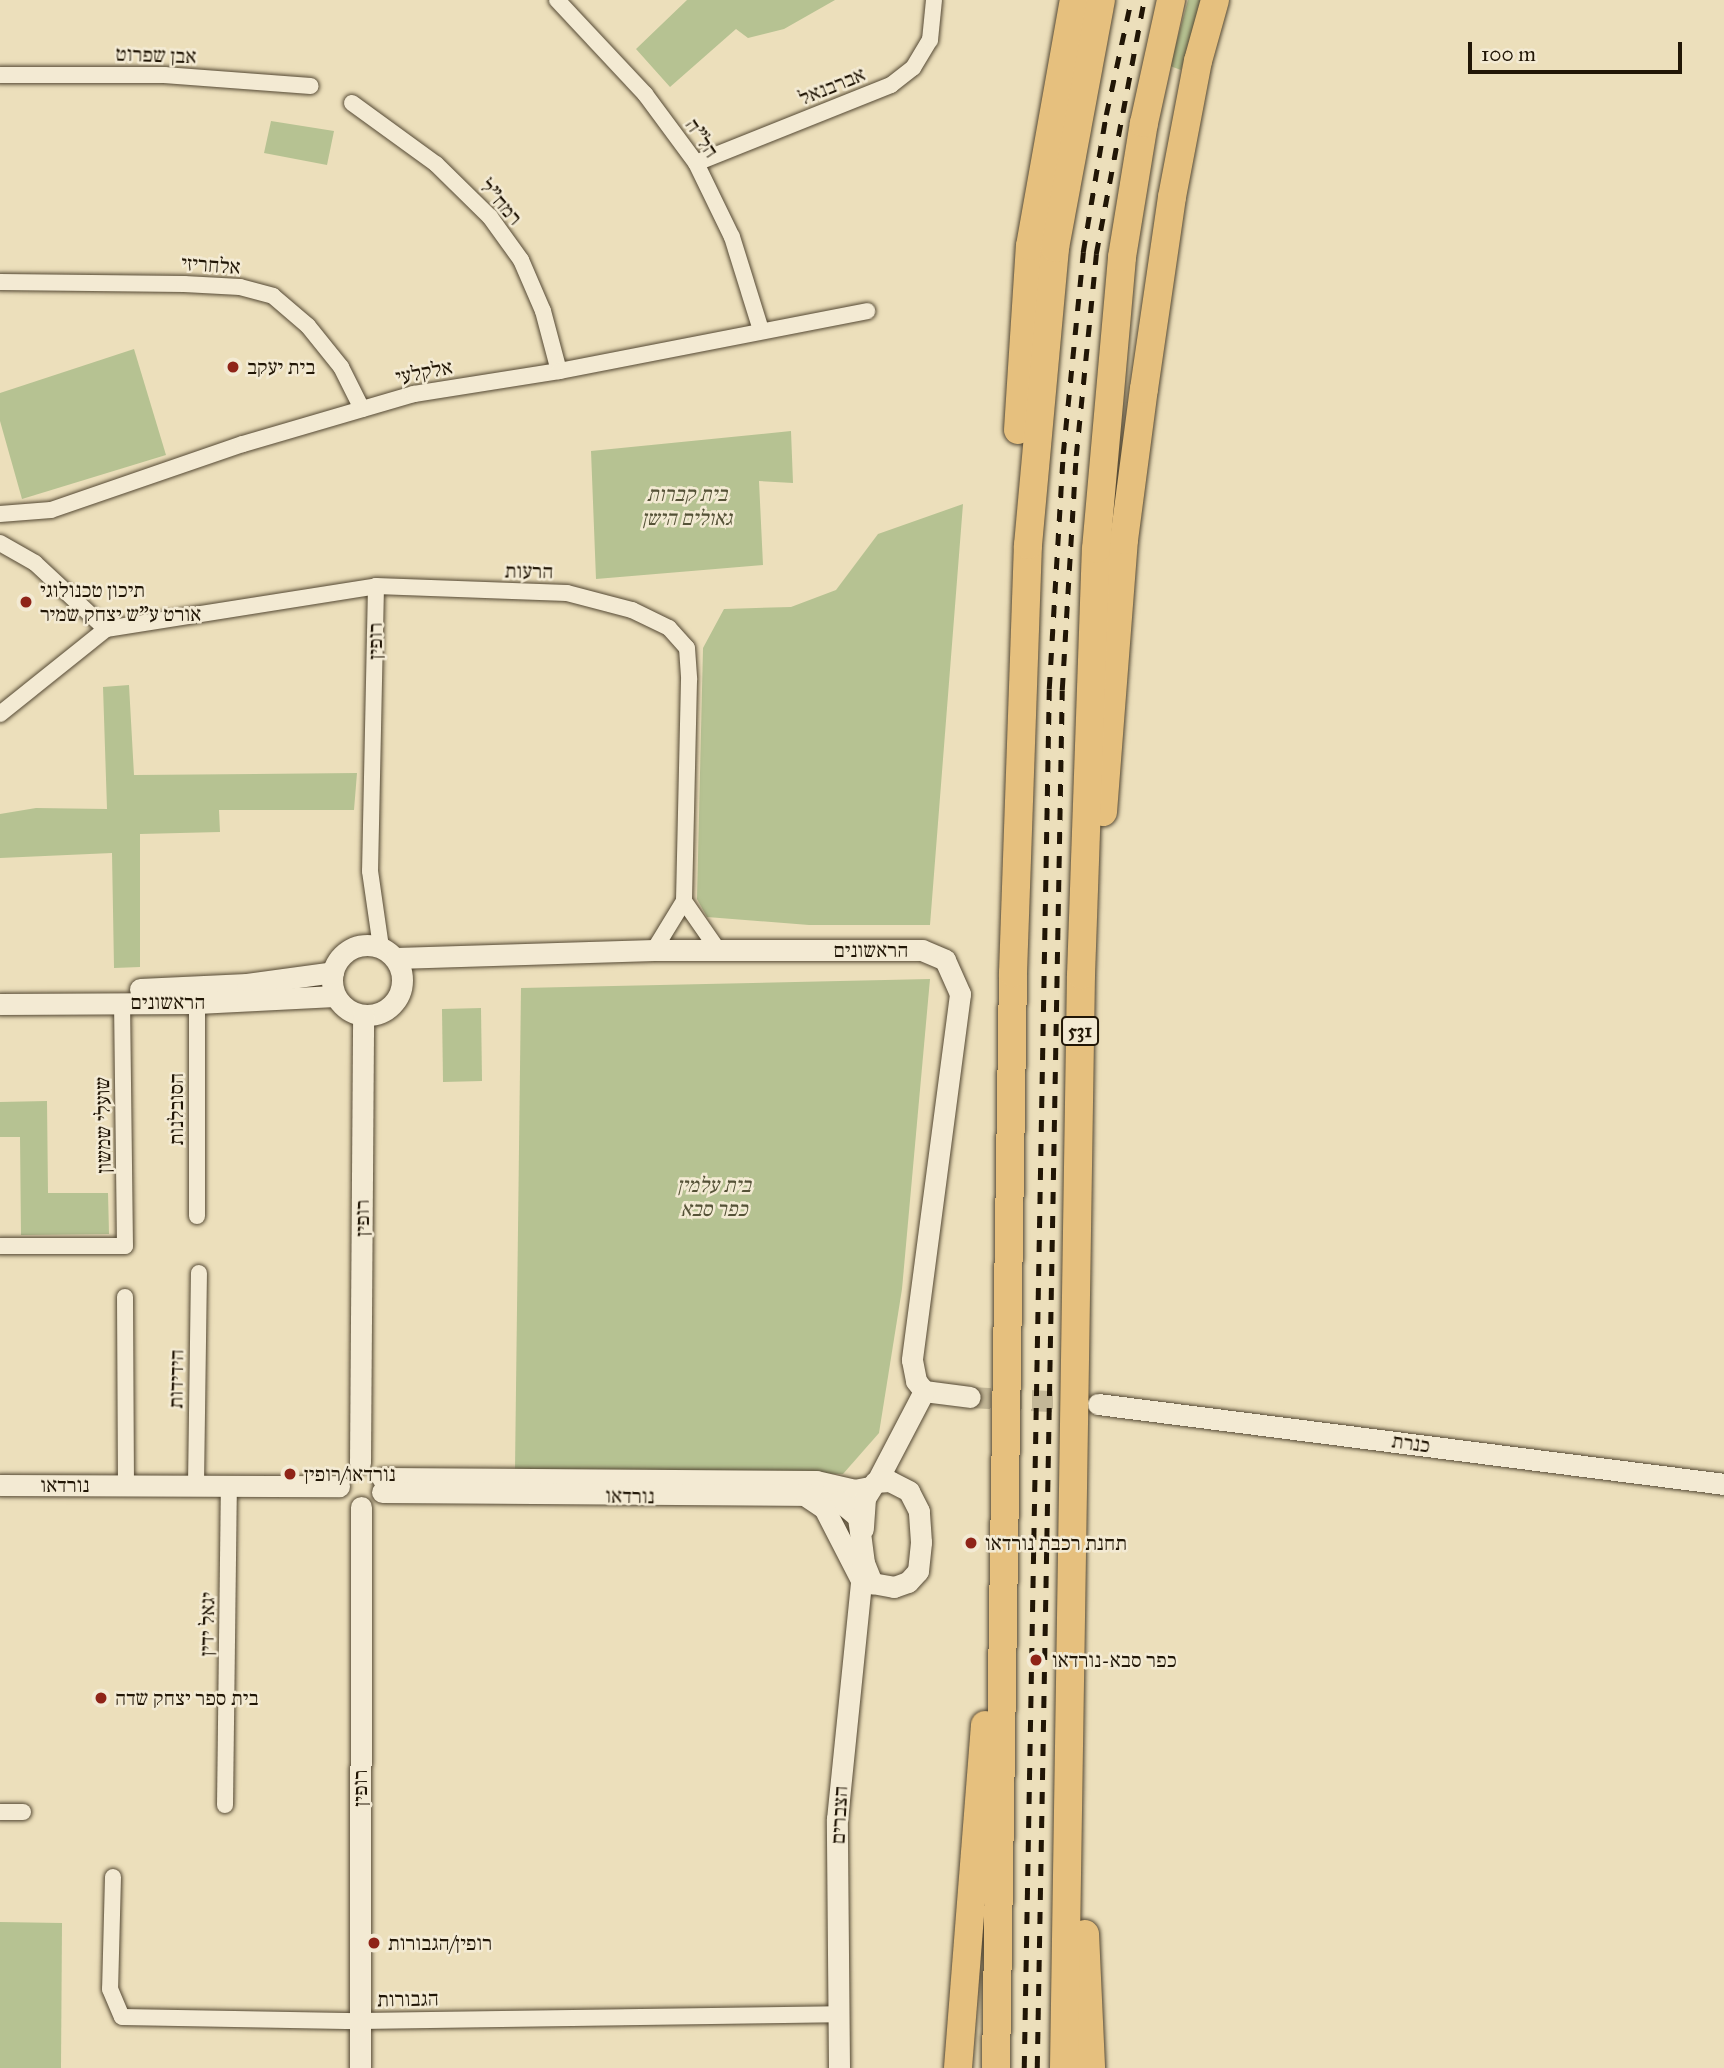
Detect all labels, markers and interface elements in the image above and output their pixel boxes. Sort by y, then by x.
scale bar [1472,28,1686,72]
street label: אבן שפרוט [115,41,197,69]
text: 100 m [1481,41,1536,67]
street label: אברבנאל [795,61,869,111]
street label: הל"ה [680,113,724,163]
street label: רמח"ל [474,174,528,230]
street label: אלחריזי [180,250,242,280]
place label: בית יעקב [247,354,315,380]
street label: אלקלעי [393,354,455,390]
marker: בית יעקב [225,359,241,375]
park label: בית קברות גאולים הישן [642,481,732,531]
street label: הרעות [504,558,554,584]
place label: תיכון טכנולוגי אורט ע"ש יצחק שמיר [40,577,201,627]
marker: תיכון טכנולוגי אורט ע"ש יצחק שמיר [18,594,34,610]
street label: רופין [362,623,388,659]
street label: הראשונים [834,937,908,963]
street label: הראשונים [131,989,205,1015]
road number: 531 [1061,1015,1099,1046]
street label: הסובלנות [163,1073,189,1145]
street label: שועלי שמשון [90,1076,116,1174]
park label: בית עלמין כפר סבא [677,1172,751,1222]
street label: רופין [349,1200,375,1236]
street label: הידידות [163,1349,189,1409]
street label: כנרת [1390,1428,1432,1458]
place label: נורדאו/רופין [304,1461,396,1487]
marker: נורדאו/רופין [282,1466,298,1482]
street label: נורדאו [40,1472,90,1498]
street label: נורדאו [605,1483,655,1509]
place label: תחנת רכבת נורדאו [985,1530,1127,1556]
marker: תחנת רכבת נורדאו [963,1535,979,1551]
street label: יגאל ידין [194,1592,220,1656]
place label: כפר סבא-נורדאו [1052,1647,1177,1673]
marker: כפר סבא-נורדאו [1026,1650,1046,1670]
place label: בית ספר יצחק שדה [115,1685,259,1711]
marker: בית ספר יצחק שדה [93,1690,109,1706]
street label: רופין [347,1770,373,1806]
street label: הצברים [825,1785,853,1845]
place label: רופין/הגבורות [388,1930,492,1956]
marker: רופין/הגבורות [366,1935,382,1951]
street label: הגבורות [377,1986,439,2012]

